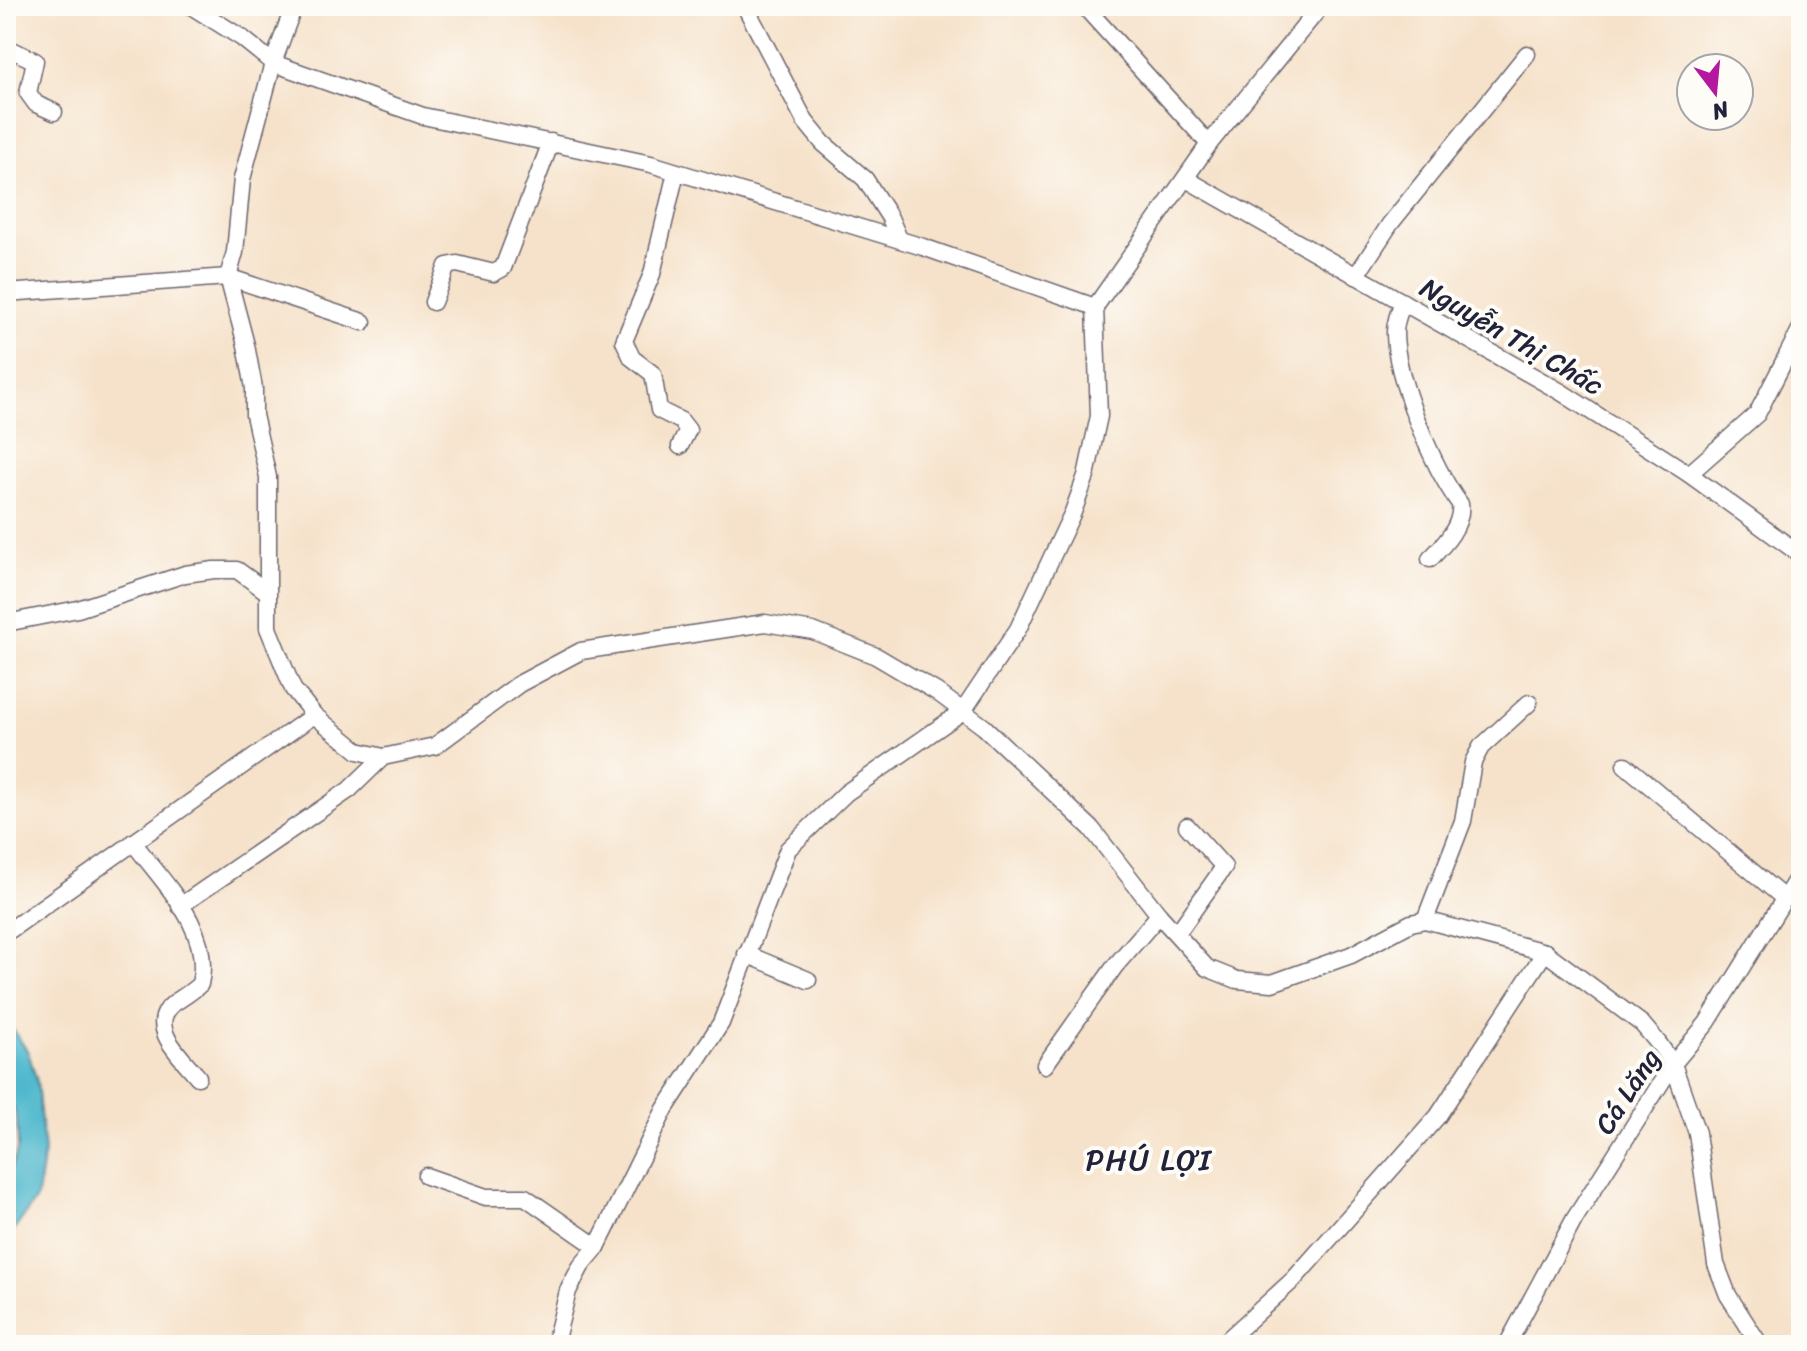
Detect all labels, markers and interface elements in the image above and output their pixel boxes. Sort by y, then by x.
north arrow [1675,52,1755,132]
text: N [1707,90,1734,132]
street label: Nguyễn Thị Chấc [1411,264,1613,409]
street label: Cá Lăng [1581,1038,1674,1144]
district label: PHÚ LỢI [1085,1133,1213,1187]

